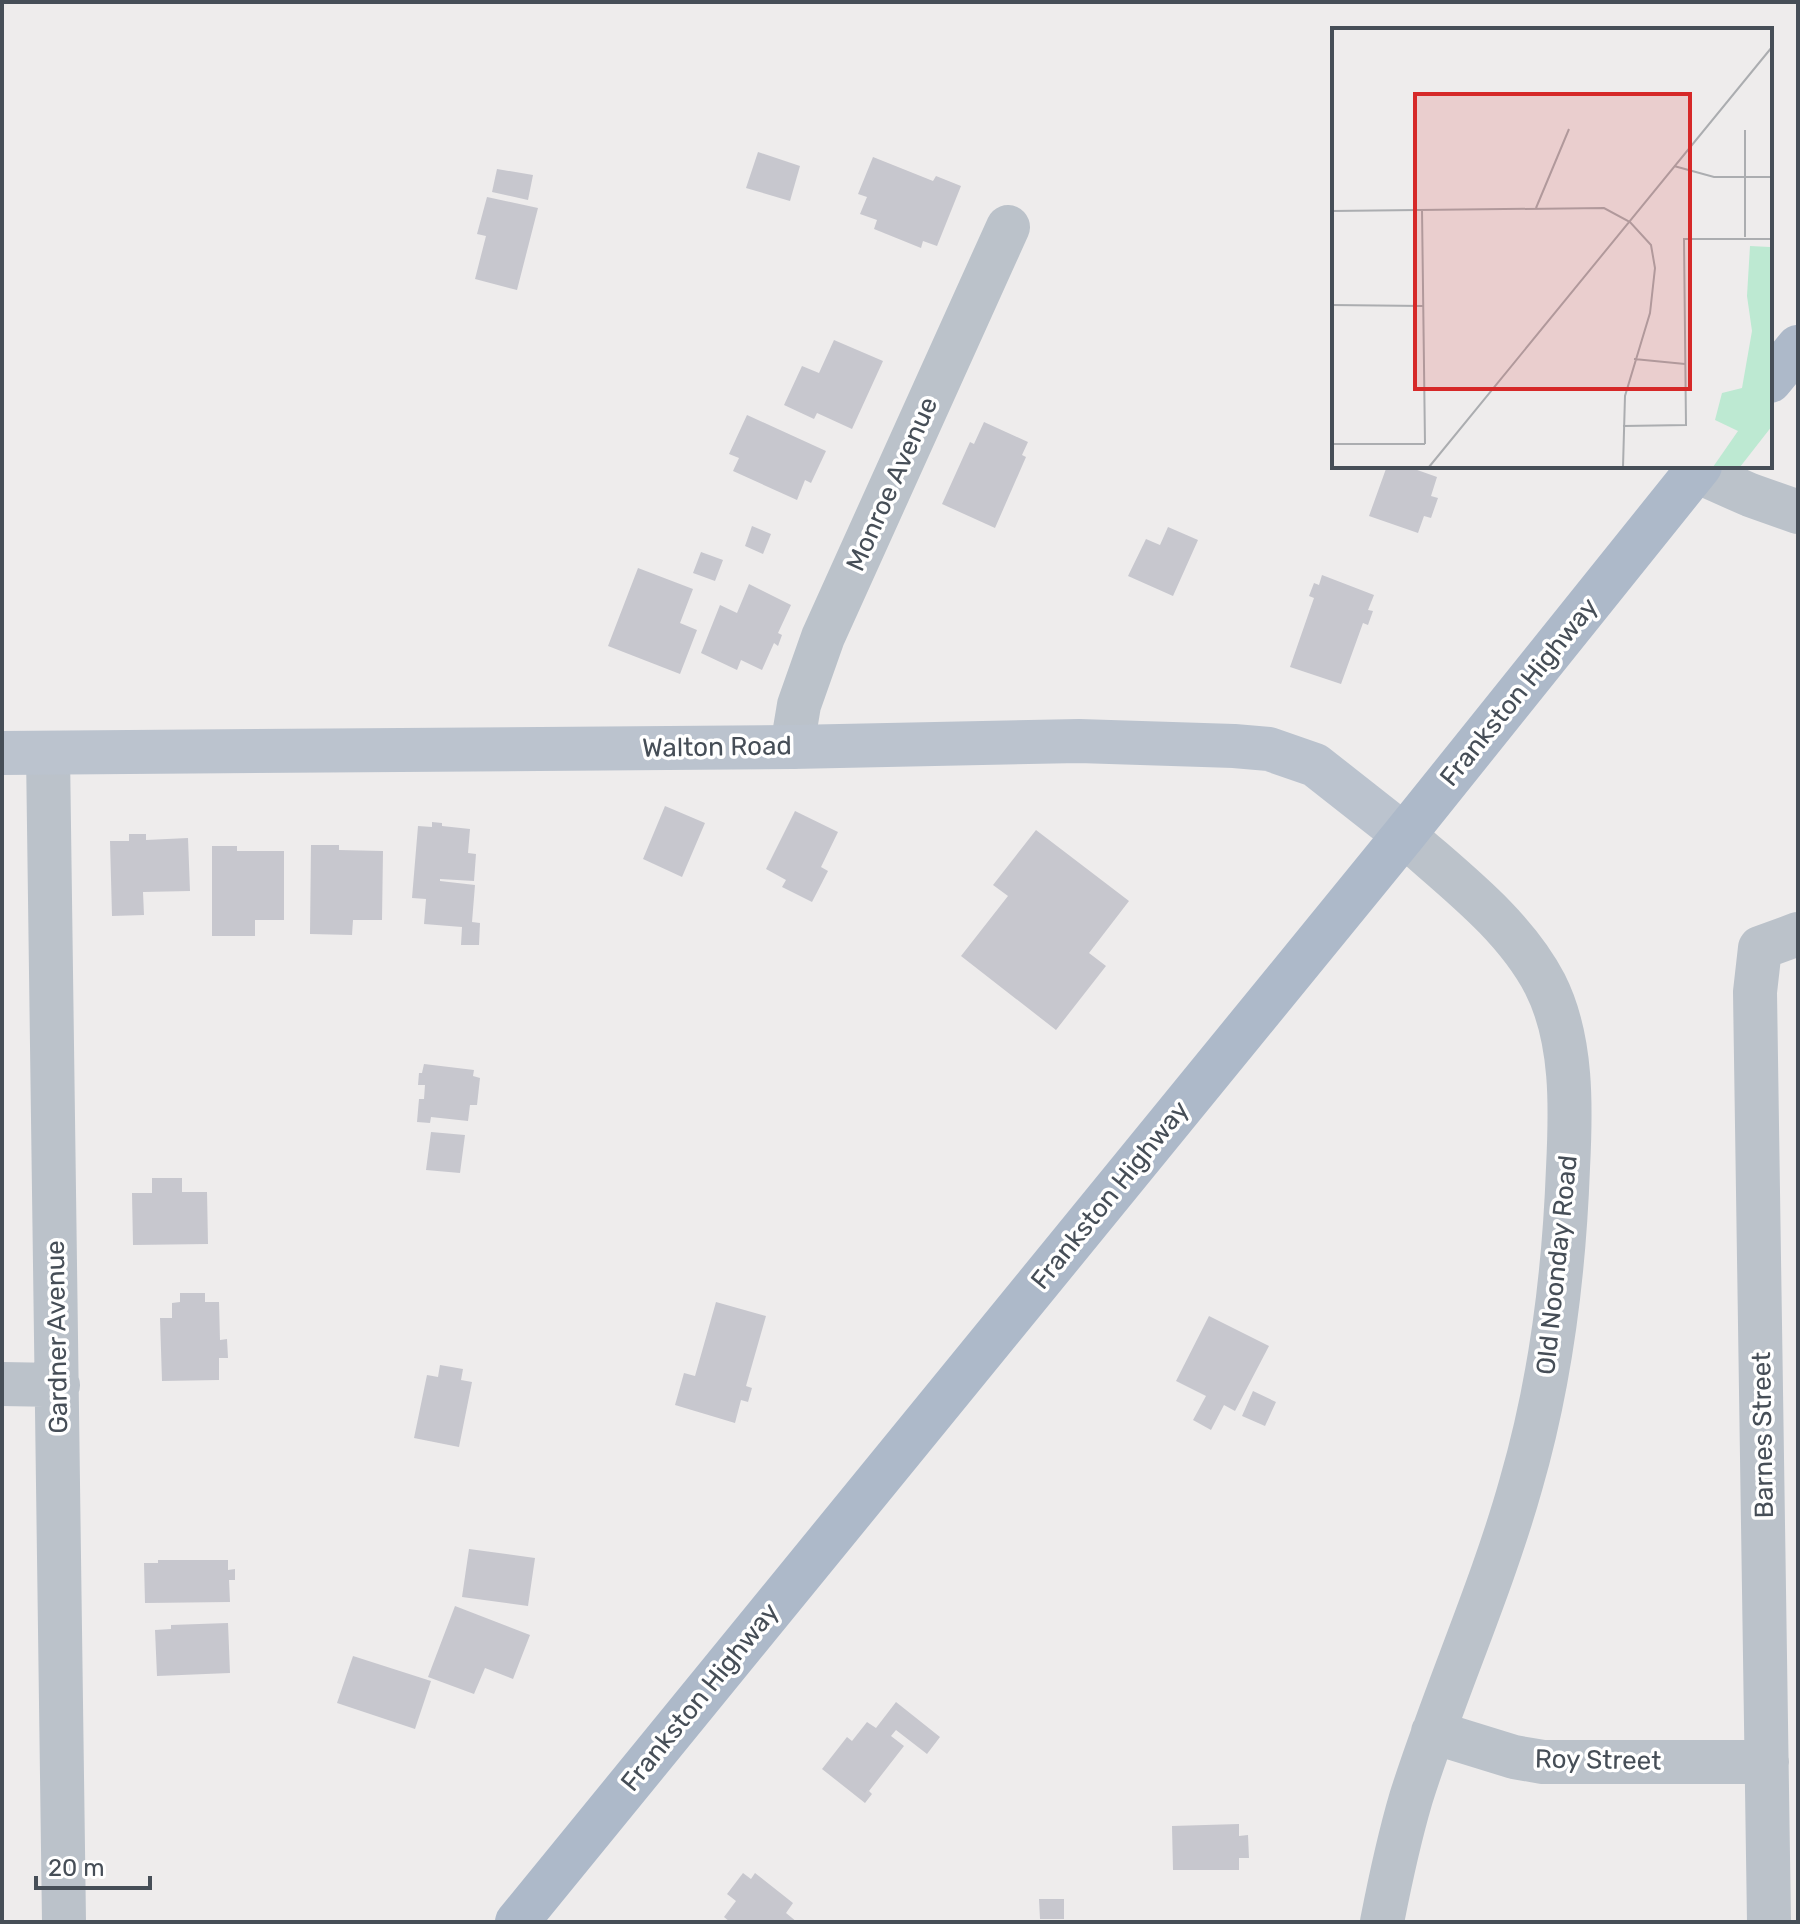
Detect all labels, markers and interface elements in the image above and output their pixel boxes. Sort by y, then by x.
inset map [1332,28,1772,468]
street label: Monroe Avenue [840,392,944,576]
street label: Frankston Highway [1434,592,1604,792]
street label: Walton Road [642,730,792,764]
street label: Frankston Highway [1025,1095,1195,1295]
street label: Old Noonday Road [1530,1154,1584,1376]
street label: Gardner Avenue [40,1240,74,1434]
street label: Barnes Street [1746,1351,1780,1519]
street label: Frankston Highway [615,1597,785,1797]
street label: Roy Street [1534,1743,1662,1777]
scale bar [36,1840,150,1890]
text: 20 m [48,1854,105,1882]

